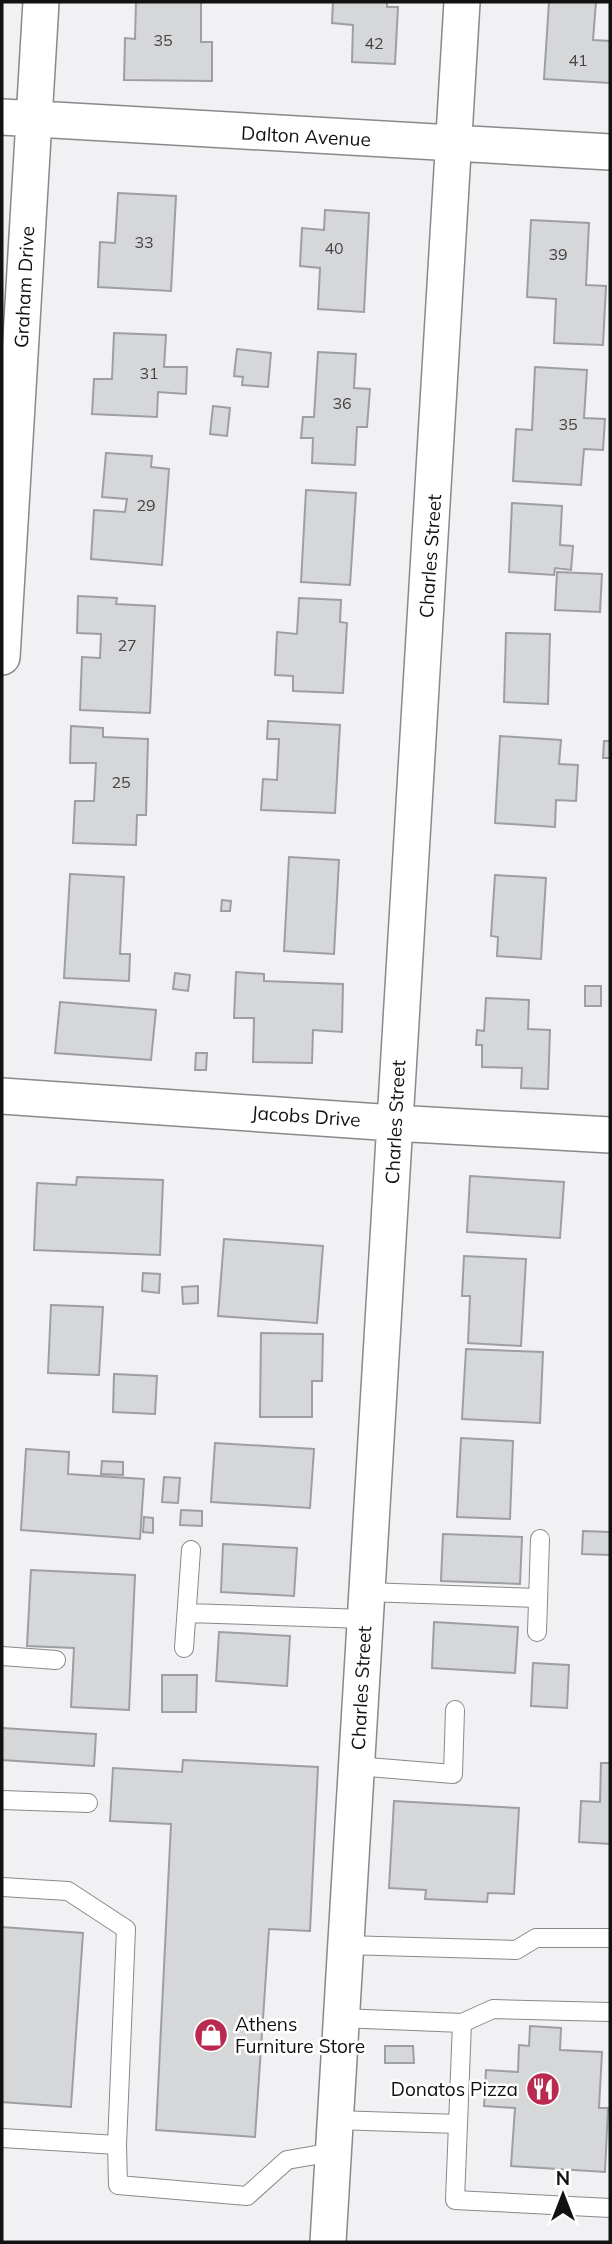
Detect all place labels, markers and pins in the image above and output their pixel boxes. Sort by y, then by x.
place label: Athens Furniture Store [235,2012,365,2058]
shop icon: Athens Furniture Store [192,2016,230,2054]
restaurant icon: Donatos Pizza [524,2070,562,2108]
place label: Donatos Pizza [391,2077,518,2101]

